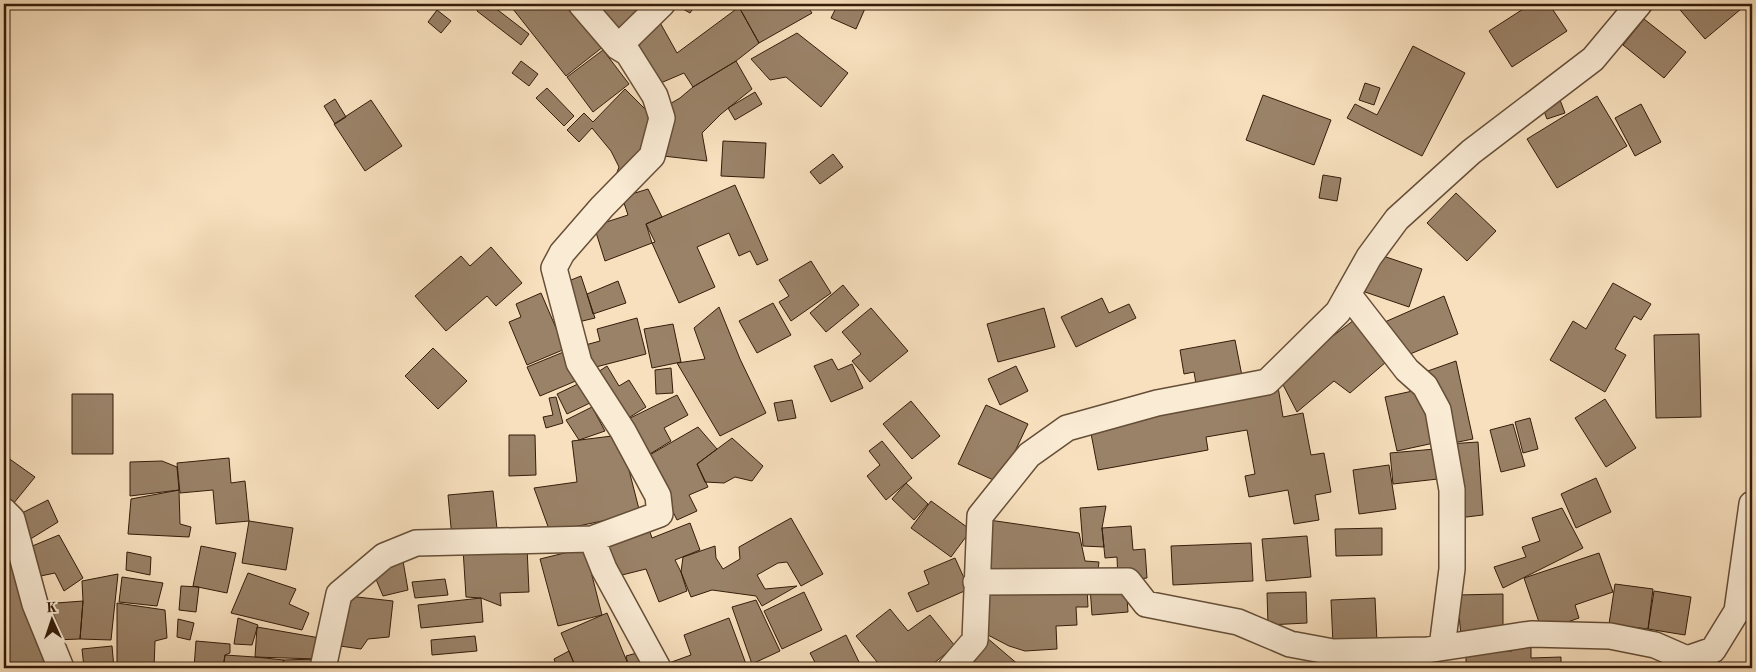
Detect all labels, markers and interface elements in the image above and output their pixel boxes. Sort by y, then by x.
north arrow [28,594,78,644]
text: K [46,601,57,615]

